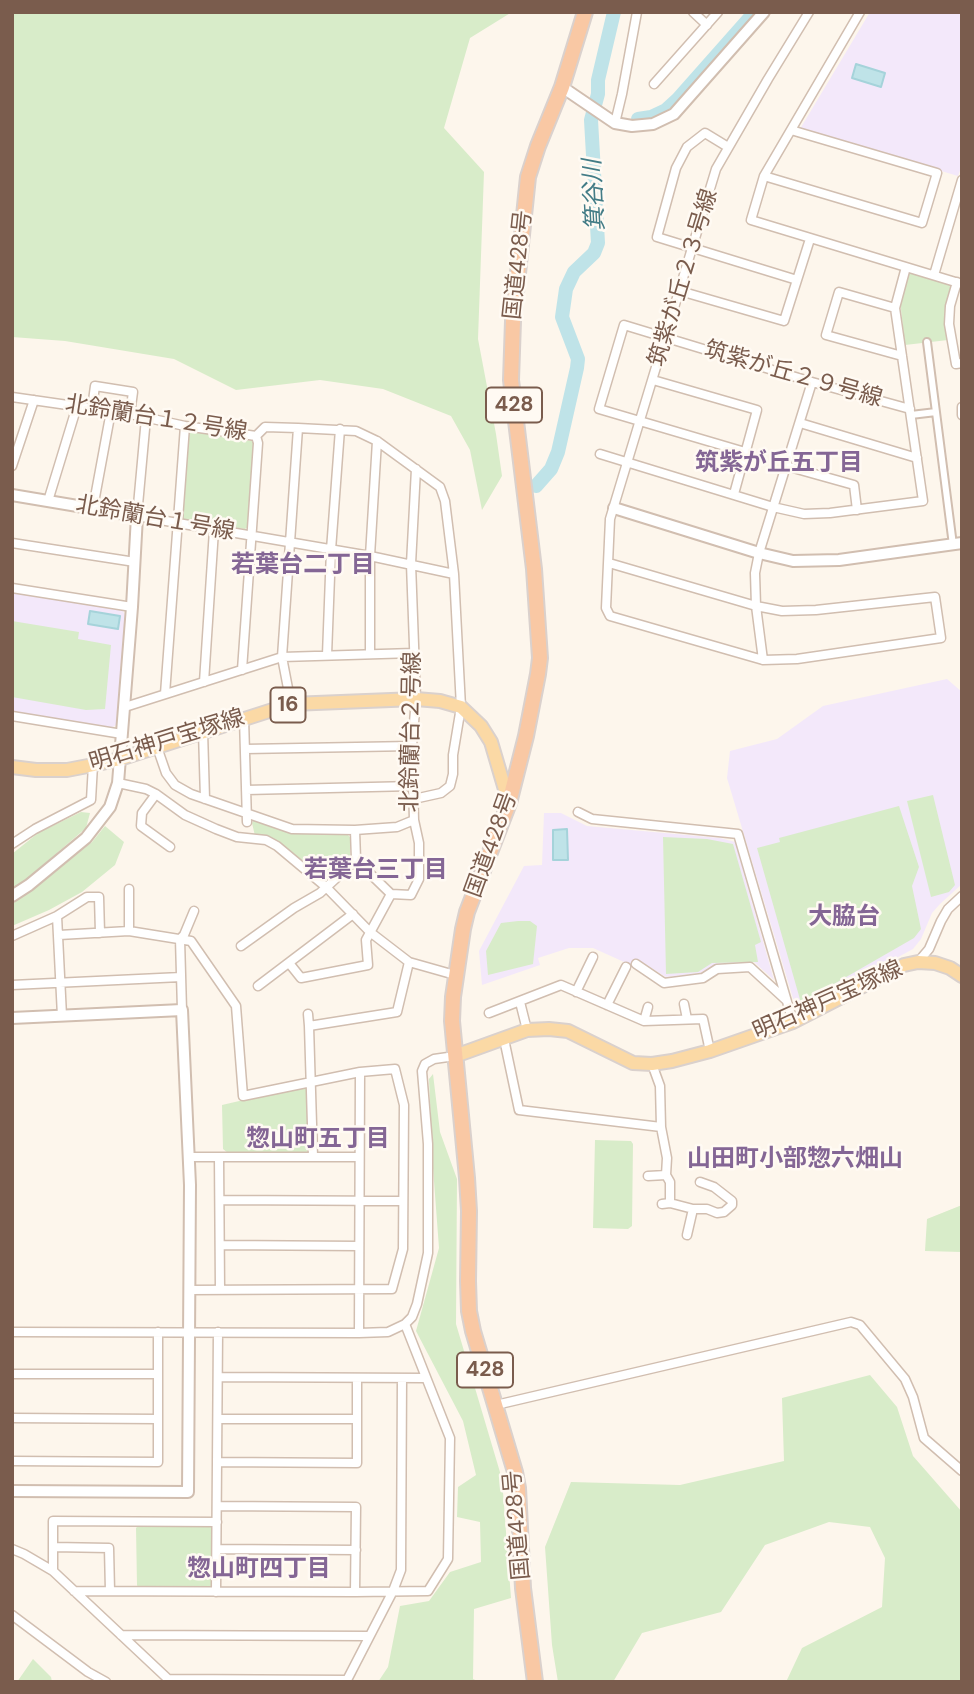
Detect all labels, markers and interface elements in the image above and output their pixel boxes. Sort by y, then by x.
water label: 箕谷川 [579,158,611,232]
street label: 筑紫が丘２３号線 [644,186,724,370]
street label: 国道428号 [500,209,538,321]
street label: 筑紫が丘２９号線 [701,336,885,414]
road number: 428 [486,388,542,422]
street label: 北鈴蘭台１２号線 [63,391,249,447]
district label: 筑紫が丘五丁目 [695,450,863,478]
street label: 北鈴蘭台１号線 [73,491,237,547]
district label: 若葉台二丁目 [231,552,375,580]
street label: 北鈴蘭台２号線 [397,651,427,813]
road number: 16 [270,688,306,722]
street label: 明石神戸宝塚線 [86,704,248,778]
street label: 国道428号 [460,789,524,901]
district label: 若葉台三丁目 [304,857,448,885]
district label: 大脇台 [808,904,880,932]
street label: 明石神戸宝塚線 [749,956,907,1046]
district label: 惣山町五丁目 [246,1126,390,1154]
district label: 山田町小部惣六畑山 [687,1146,903,1174]
road number: 428 [457,1352,513,1388]
street label: 国道428号 [499,1469,537,1581]
district label: 惣山町四丁目 [187,1556,331,1584]

